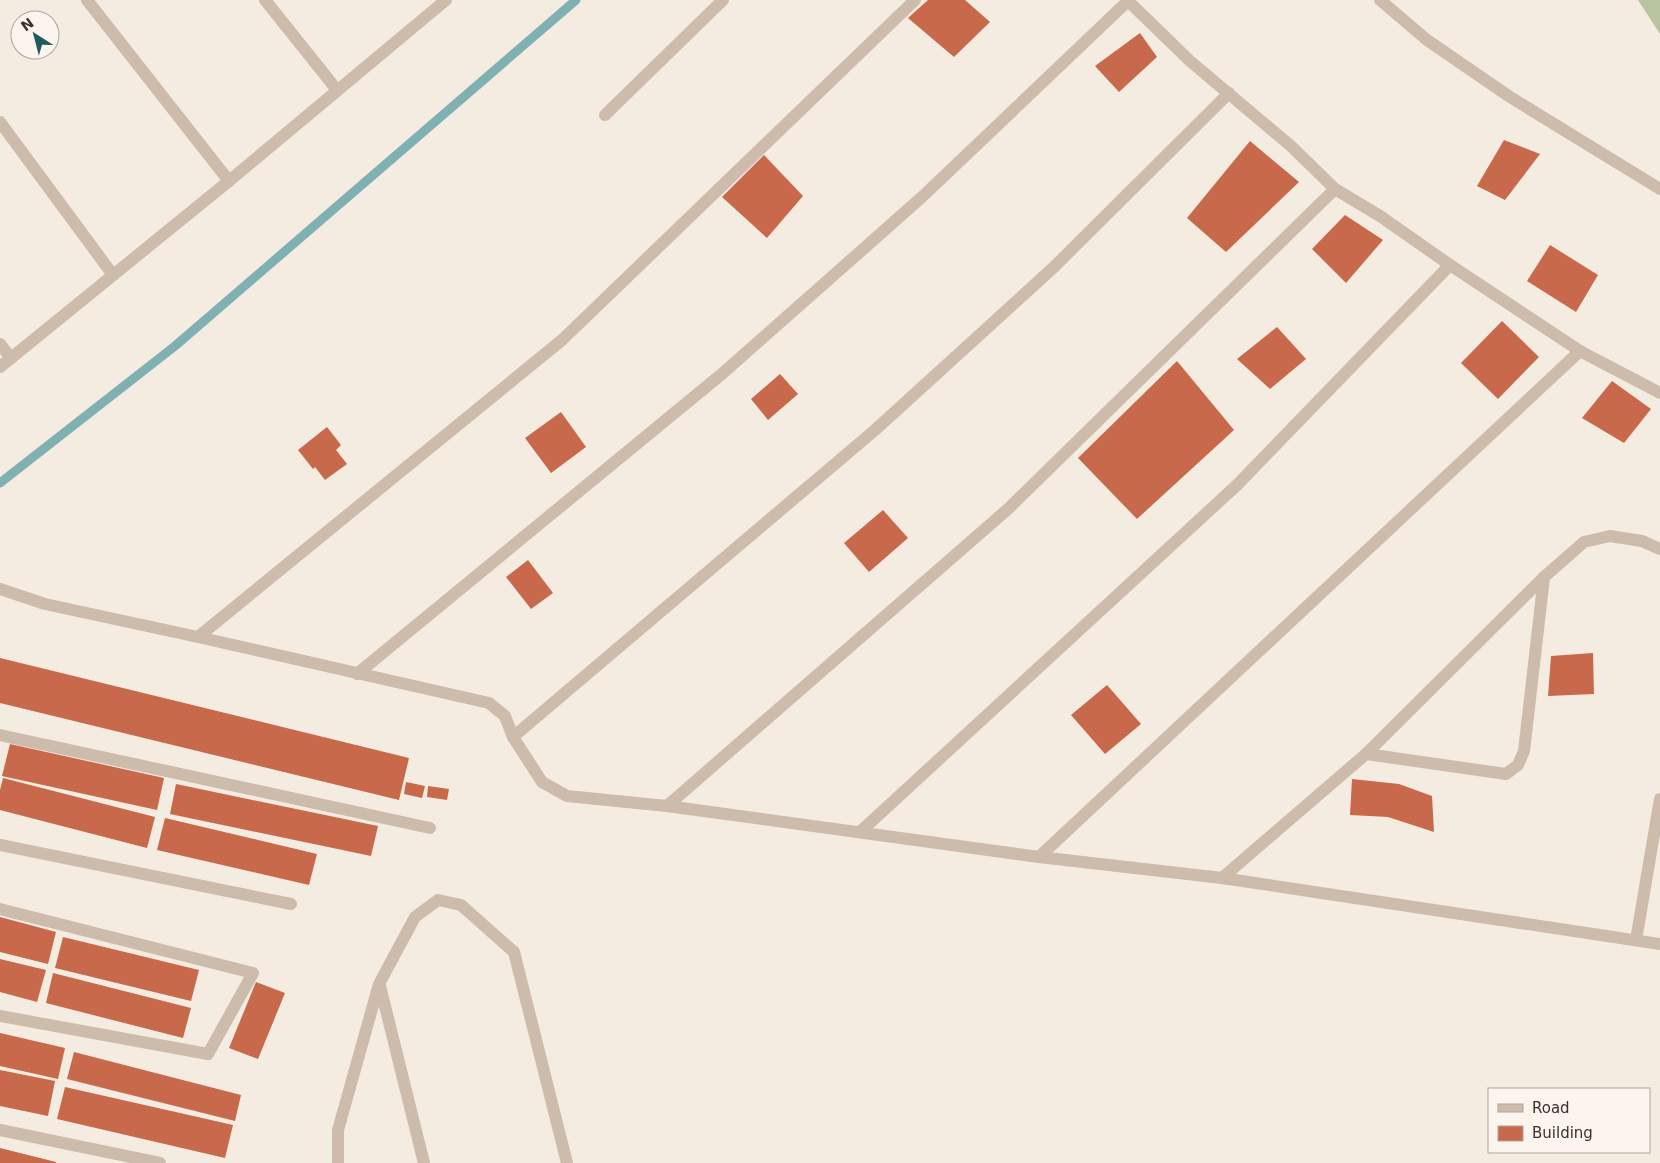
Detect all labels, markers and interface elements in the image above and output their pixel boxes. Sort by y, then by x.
north arrow [10,10,60,60]
text: N [18,15,37,34]
legend [1488,1088,1650,1153]
text: Road [1532,1099,1570,1117]
text: Building [1532,1124,1593,1142]

